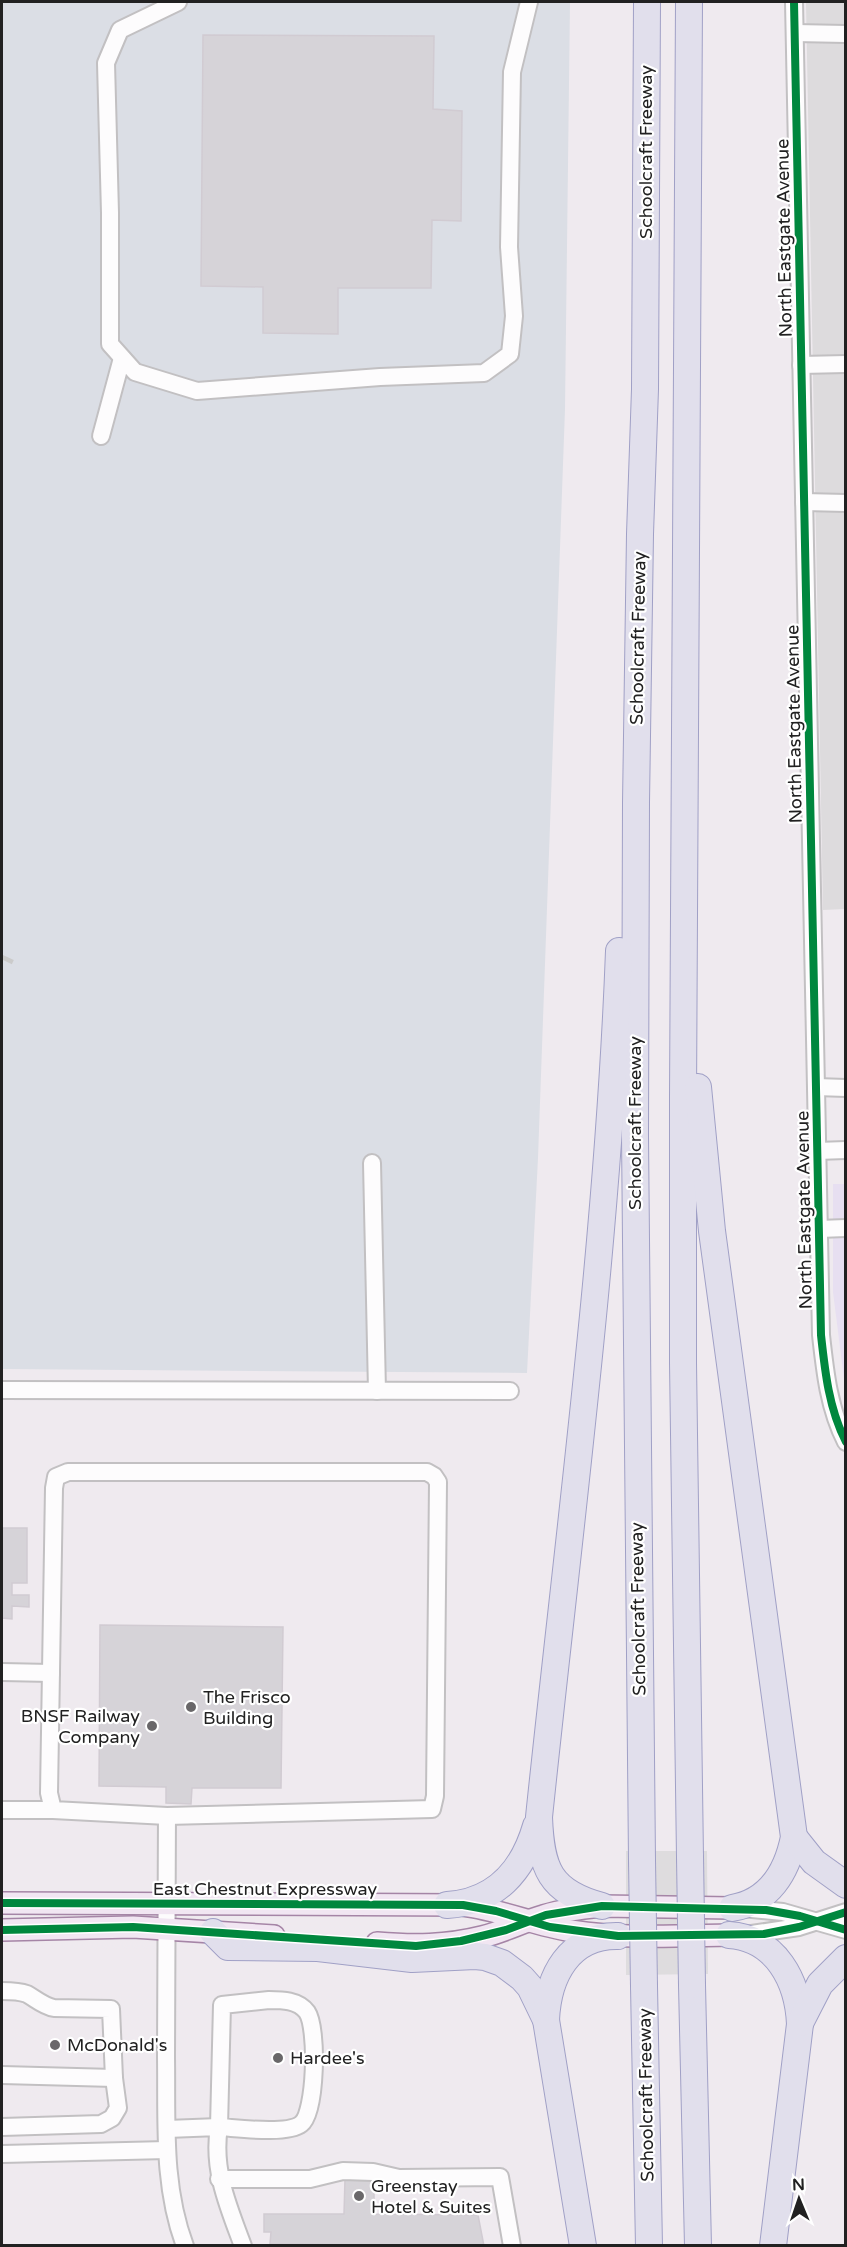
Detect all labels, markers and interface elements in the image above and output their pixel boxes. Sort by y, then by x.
street label: Schoolcraft Freeway [635,65,657,239]
street label: North Eastgate Avenue [771,138,797,338]
street label: Schoolcraft Freeway [625,551,651,725]
street label: North Eastgate Avenue [781,624,807,824]
street label: Schoolcraft Freeway [624,1036,646,1210]
street label: North Eastgate Avenue [791,1110,817,1310]
street label: Schoolcraft Freeway [625,1522,651,1696]
place label: The Frisco Building [203,1686,291,1729]
marker: The Frisco Building [184,1700,198,1714]
place label: BNSF Railway Company [21,1705,140,1748]
marker: BNSF Railway Company [145,1719,159,1733]
street label: East Chestnut Expressway [153,1878,378,1900]
street label: Schoolcraft Freeway [633,2008,659,2182]
place label: McDonald's [67,2034,167,2056]
marker: McDonald's [48,2038,62,2052]
place label: Hardee's [290,2047,365,2069]
marker: Hardee's [271,2051,285,2065]
north arrow [769,2169,829,2229]
place label: Greenstay Hotel & Suites [371,2175,491,2218]
text: N [792,2175,805,2195]
marker: Greenstay Hotel & Suites [352,2189,366,2203]

